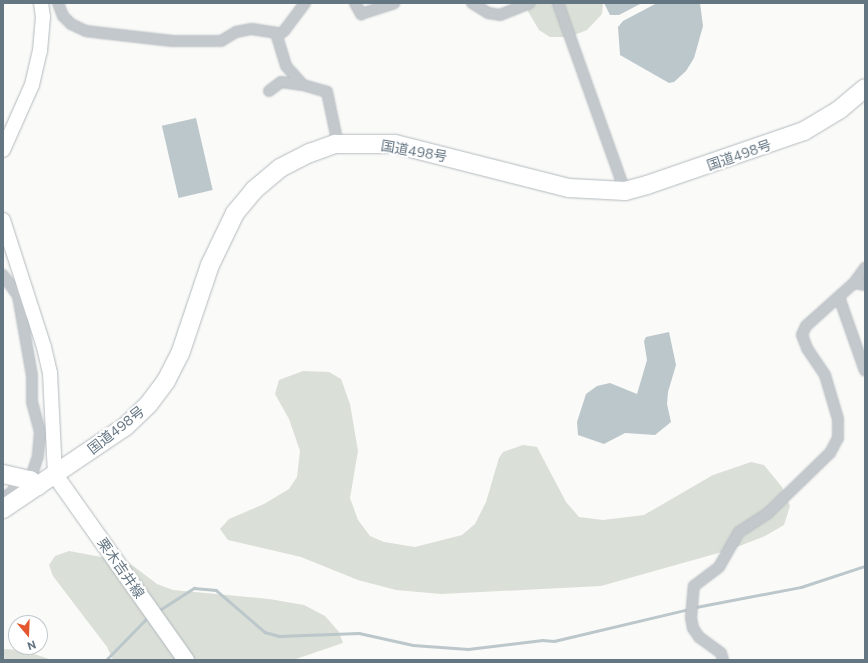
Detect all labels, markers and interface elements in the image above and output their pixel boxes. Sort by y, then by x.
street label: 国道498号 [704,136,774,174]
street label: 国道498号 [379,137,449,165]
street label: 国道498号 [84,403,148,457]
street label: 栗木吉井線 [94,535,148,601]
north arrow [8,615,48,655]
text: N [26,638,38,653]

